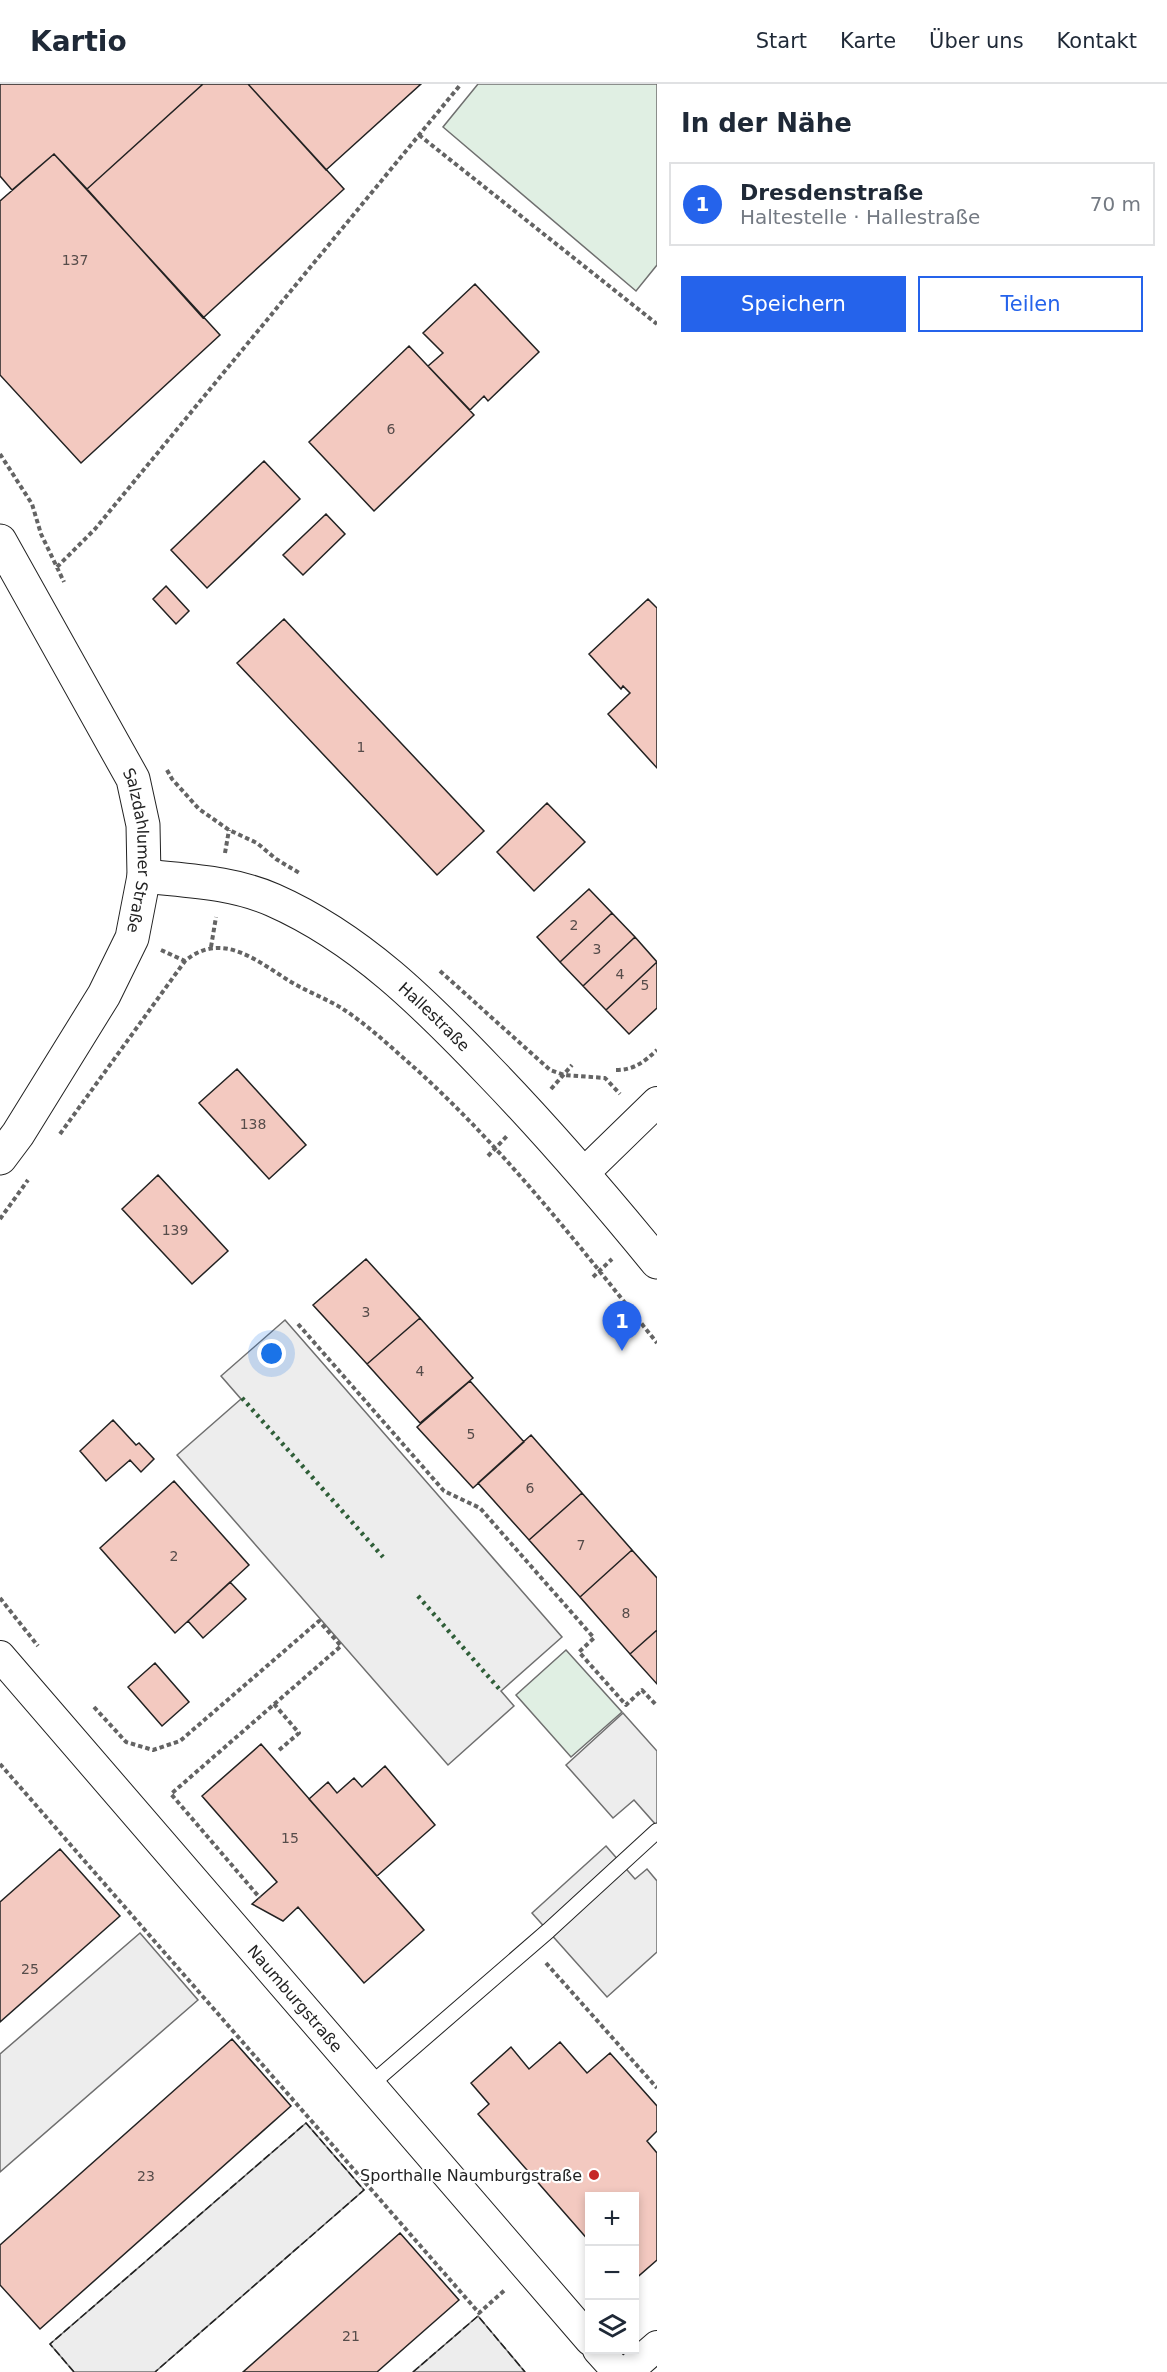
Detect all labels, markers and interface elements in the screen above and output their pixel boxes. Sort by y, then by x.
text: Kartio [30,25,127,58]
text: Start [756,29,807,53]
text: Karte [840,29,896,53]
text: Über uns [929,29,1024,53]
text: Kontakt [1057,29,1137,53]
text: In der Nähe [681,108,852,138]
text: Dresdenstraße [740,180,924,205]
text: 1 [696,192,709,216]
text: 70 m [1090,192,1141,216]
text: Haltestelle · Hallestraße [740,205,980,229]
house number: 137 [62,252,88,268]
button: Speichern [681,276,906,332]
button: Teilen [918,276,1143,332]
house number: 6 [387,421,396,437]
house number: 1 [357,739,365,755]
street label: Salzdahlumer Straße [119,764,154,935]
house number: 2 [570,917,578,933]
house number: 3 [593,941,601,957]
house number: 4 [616,966,625,982]
house number: 5 [641,977,649,993]
street label: Hallestraße [395,978,474,1055]
house number: 138 [240,1116,266,1132]
house number: 139 [162,1222,188,1238]
pin: 1 [602,1302,642,1351]
house number: 3 [362,1304,370,1320]
your location [257,1339,286,1368]
house number: 4 [416,1363,425,1379]
house number: 5 [467,1426,475,1442]
house number: 6 [526,1480,535,1496]
house number: 7 [577,1537,585,1553]
house number: 2 [170,1548,178,1564]
house number: 8 [622,1605,630,1621]
house number: 15 [281,1830,299,1846]
street label: Naumburgstraße [244,1941,347,2056]
house number: 25 [21,1961,39,1977]
place label: Sporthalle Naumburgstraße [360,2166,582,2185]
house number: 23 [137,2168,155,2184]
marker: Sporthalle Naumburgstraße [587,2168,601,2182]
map controls [585,2192,639,2354]
button: + [585,2192,639,2246]
button: − [585,2246,639,2300]
button: layers [585,2300,639,2354]
house number: 21 [342,2328,360,2344]

